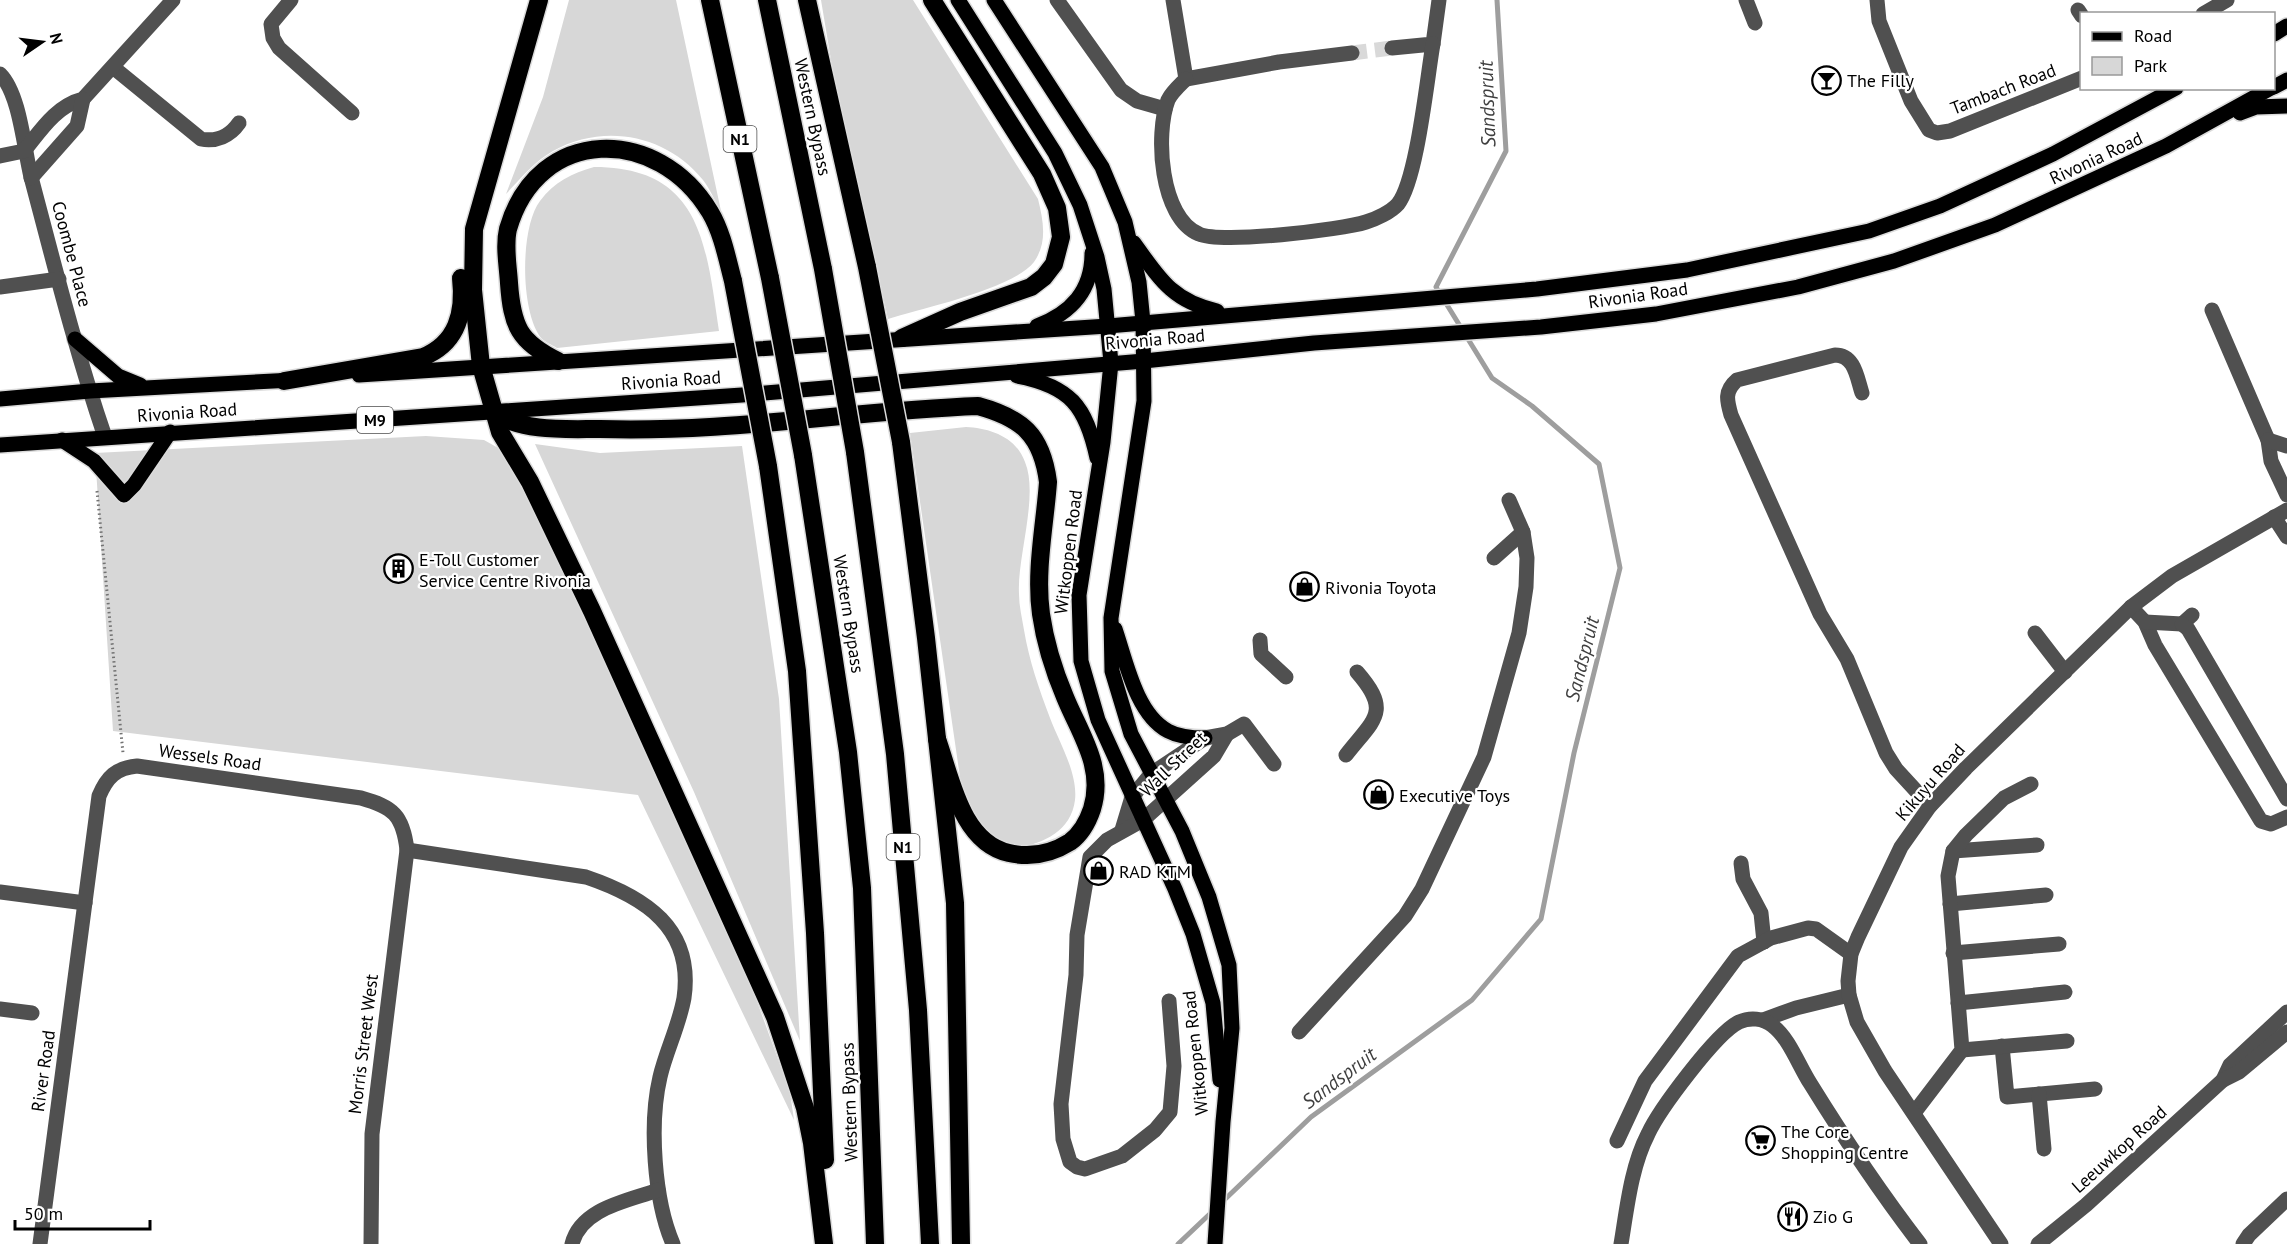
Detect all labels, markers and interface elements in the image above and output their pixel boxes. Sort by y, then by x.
north arrow [12,12,72,72]
legend [2080,12,2275,90]
text: Road [2134,24,2172,47]
text: N [46,31,68,46]
text: Park [2134,54,2167,77]
street label: Western Bypass [789,56,837,178]
water label: Sandspruit [1472,58,1502,148]
street label: Tambach Road [1947,58,2059,120]
bar icon: The Filly [1810,64,1842,96]
place label: The Filly [1847,69,1914,92]
road number: N1 [724,126,756,152]
street label: Rivonia Road [2046,126,2146,190]
street label: Coombe Place [47,199,97,309]
street label: Rivonia Road [1587,277,1689,313]
street label: Rivonia Road [1104,323,1206,355]
street label: Rivonia Road [620,365,722,395]
street label: Rivonia Road [136,397,238,427]
road number: M9 [357,407,393,433]
street label: Witkoppen Road [1049,488,1087,616]
place label: E-Toll Customer Service Centre Rivonia [419,548,591,592]
building icon: E-Toll Customer Service Centre Rivonia [382,553,414,585]
street label: Western Bypass [828,553,870,675]
shop icon: Rivonia Toyota [1288,571,1320,603]
place label: Rivonia Toyota [1325,576,1437,599]
water label: Sandspruit [1559,612,1606,704]
street label: Wall Street [1135,726,1211,802]
street label: Wessels Road [157,738,263,776]
street label: Kikuyu Road [1890,739,1970,825]
shop icon: Executive Toys [1362,779,1394,811]
place label: Executive Toys [1399,784,1510,807]
road number: N1 [886,834,920,860]
shop icon: RAD KTM [1082,855,1114,887]
place label: RAD KTM [1119,860,1191,883]
street label: Morris Street West [343,973,383,1115]
street label: Witkoppen Road [1177,990,1213,1116]
street label: River Road [26,1029,60,1113]
water label: Sandspruit [1297,1040,1383,1114]
street label: Western Bypass [835,1042,863,1162]
street label: Leeuwkop Road [2067,1100,2171,1198]
place label: The Core Shopping Centre [1781,1120,1909,1164]
supermarket icon: The Core Shopping Centre [1744,1125,1776,1157]
scale bar [15,1193,150,1231]
restaurant icon: Zio G [1776,1200,1808,1232]
text: 50 m [24,1202,63,1225]
place label: Zio G [1813,1205,1853,1228]

